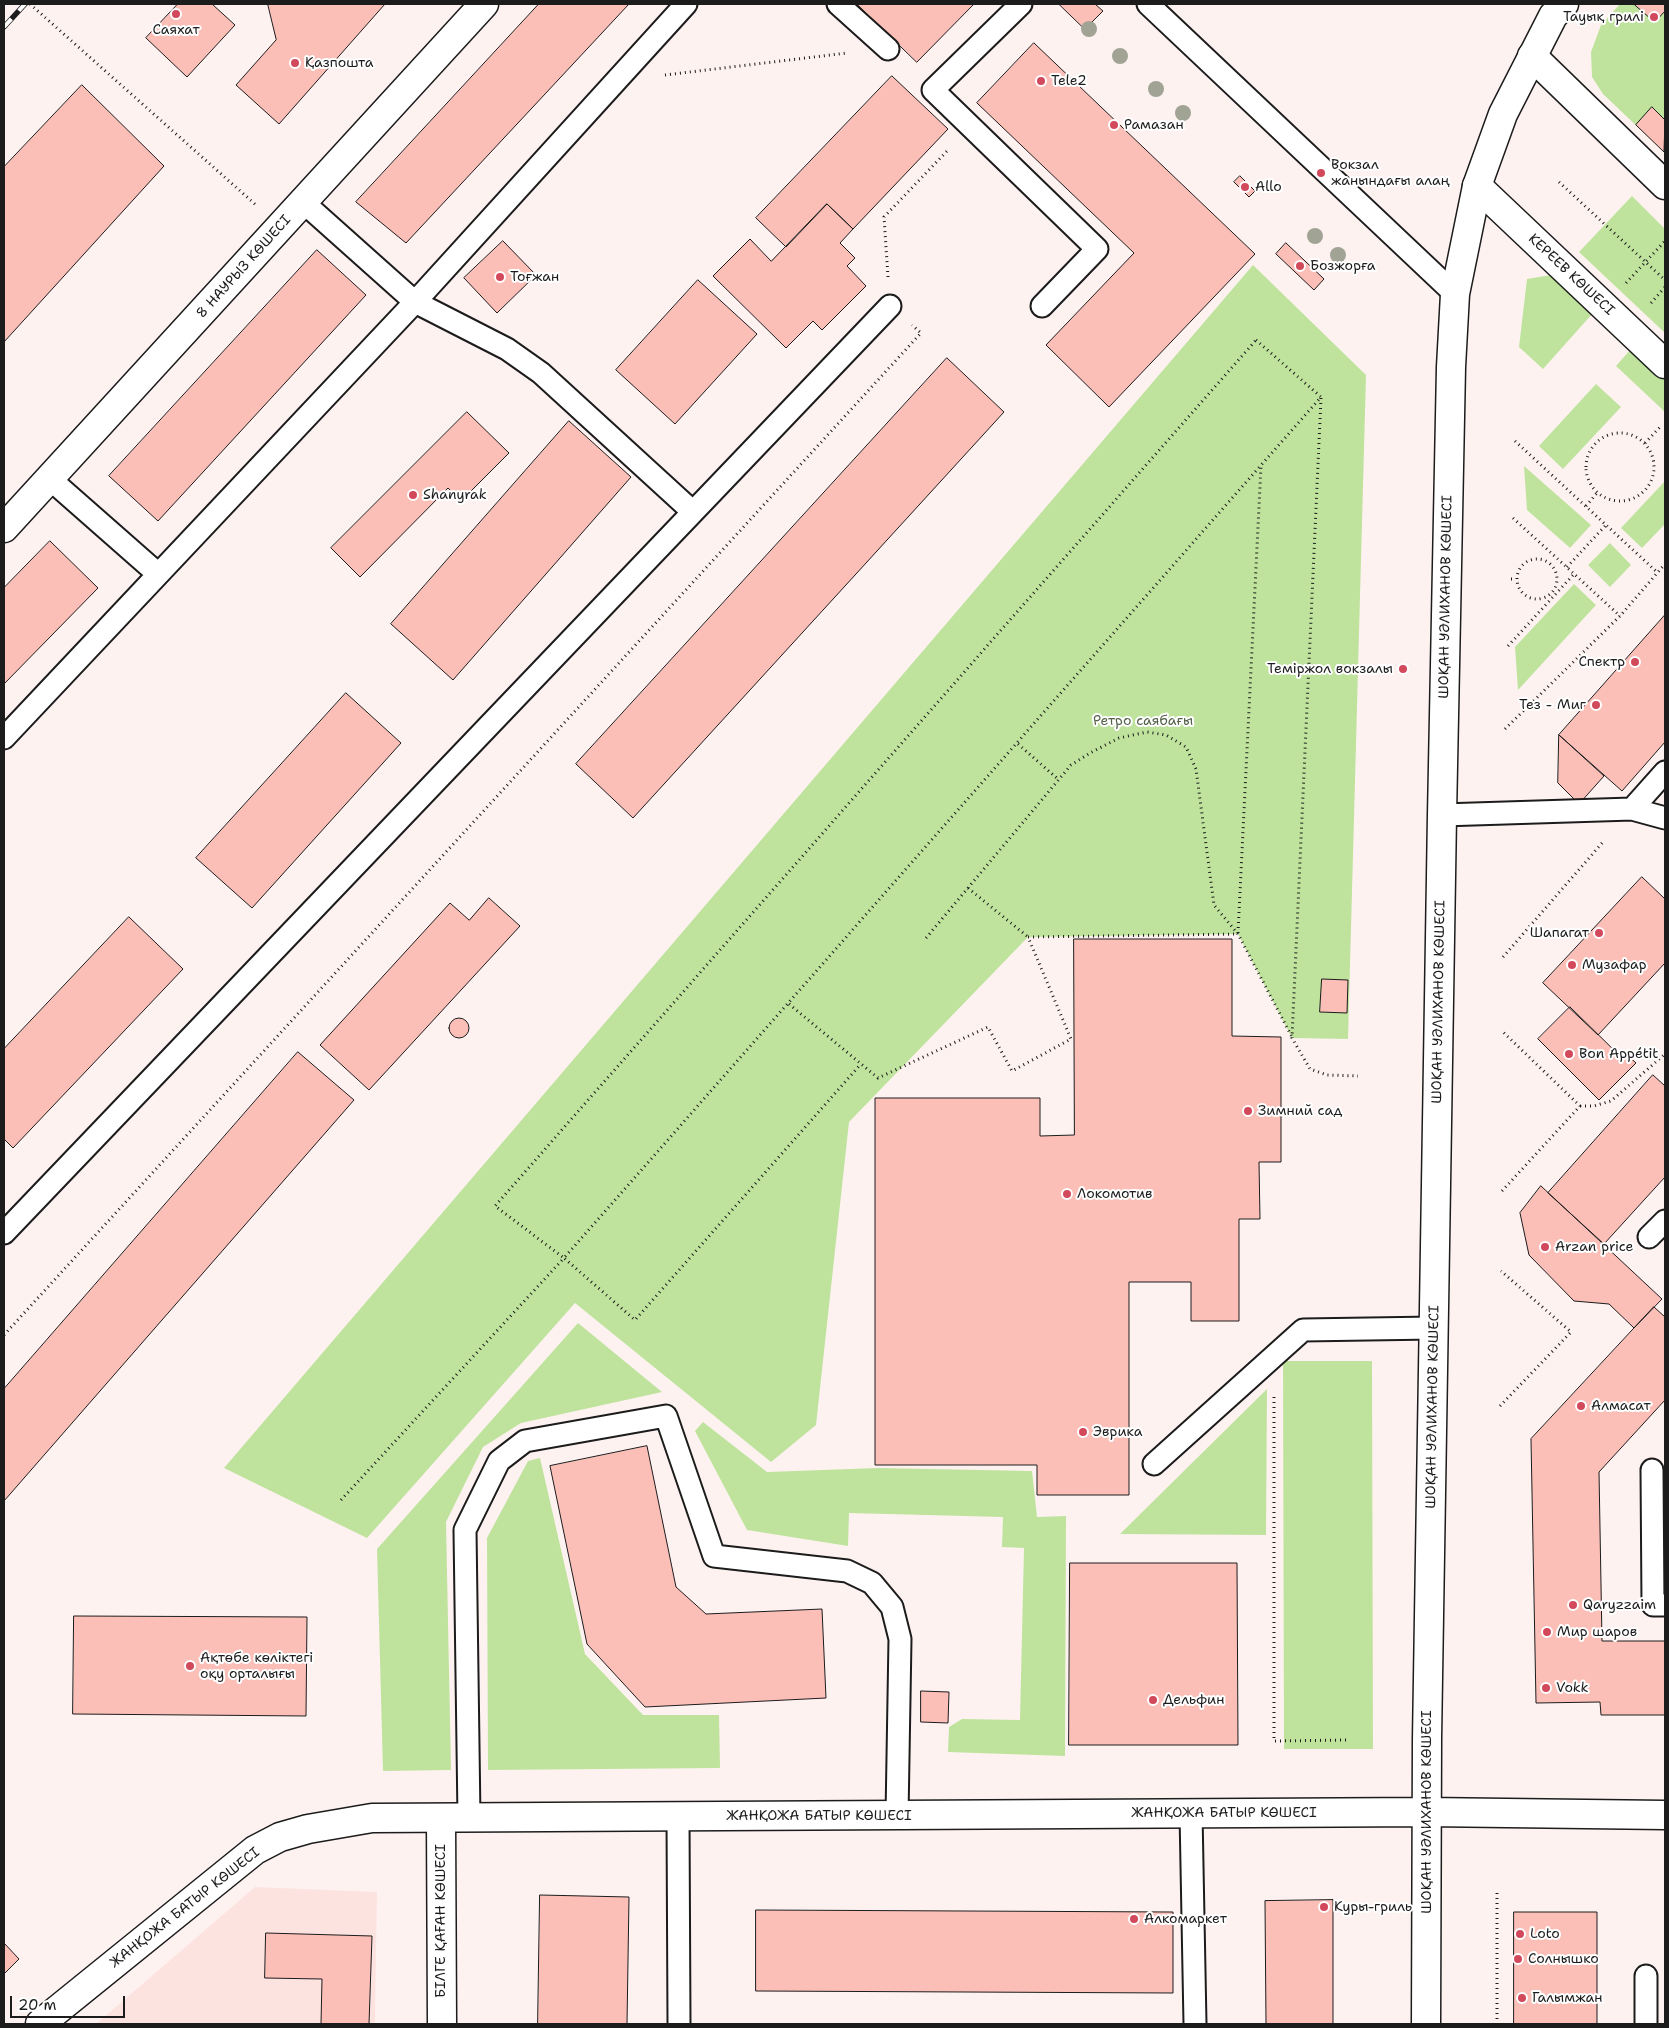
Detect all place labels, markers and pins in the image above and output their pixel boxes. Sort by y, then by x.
marker: Саяхат [170,8,182,20]
place label: Тауық грилі [1563,9,1644,25]
marker: Тауық грилі [1648,11,1660,23]
place label: Саяхат [152,22,200,38]
place label: Қазпошта [305,55,373,71]
marker: Қазпошта [289,57,301,69]
place label: Tele2 [1051,73,1087,89]
marker: Tele2 [1035,75,1047,87]
place label: Рамазан [1124,117,1184,133]
marker: Рамазан [1108,119,1120,131]
place label: Вокзал жанындағы алаң [1331,157,1450,190]
marker: Вокзал жанындағы алаң [1315,167,1327,179]
place label: Allo [1255,179,1282,195]
marker: Allo [1239,181,1251,193]
place label: Бозжорға [1310,258,1376,274]
marker: Бозжорға [1294,260,1306,272]
place label: Тоғжан [510,269,559,285]
marker: Тоғжан [494,271,506,283]
place label: Shanyrak [423,487,487,503]
marker: Shanyrak [407,489,419,501]
place label: Спектр [1578,654,1625,670]
marker: Спектр [1629,656,1641,668]
place label: Теміржол вокзалы [1267,661,1393,677]
marker: Теміржол вокзалы [1397,663,1409,675]
place label: Тез - Миг [1519,697,1586,713]
marker: Тез - Миг [1590,699,1602,711]
place label: Шапагат [1530,925,1589,941]
marker: Шапагат [1593,927,1605,939]
place label: Музафар [1582,957,1647,973]
marker: Музафар [1566,959,1578,971]
place label: Bon Appétit [1579,1046,1658,1062]
marker: Bon Appétit [1563,1048,1575,1060]
place label: Зимний сад [1258,1103,1342,1119]
marker: Зимний сад [1242,1105,1254,1117]
place label: Локомотив [1077,1186,1152,1202]
marker: Локомотив [1061,1188,1073,1200]
place label: Arzan price [1555,1239,1634,1255]
marker: Arzan price [1539,1241,1551,1253]
place label: Алмасат [1591,1398,1651,1414]
marker: Алмасат [1575,1400,1587,1412]
place label: Эврика [1093,1424,1143,1440]
marker: Эврика [1077,1426,1089,1438]
place label: Qaryzzaim [1583,1597,1656,1613]
marker: Qaryzzaim [1567,1599,1579,1611]
place label: Мир шаров [1557,1624,1637,1640]
marker: Мир шаров [1541,1626,1553,1638]
place label: Ақтөбе көліктегі оқу орталығы [200,1650,313,1682]
marker: Ақтөбе көліктегі оқу орталығы [184,1660,196,1672]
place label: Vokk [1556,1680,1589,1696]
marker: Vokk [1540,1682,1552,1694]
place label: Дельфин [1163,1692,1224,1708]
marker: Дельфин [1147,1694,1159,1706]
place label: Куры-гриль [1334,1899,1412,1915]
marker: Куры-гриль [1318,1901,1330,1913]
place label: Алкомаркет [1144,1911,1227,1927]
marker: Алкомаркет [1128,1913,1140,1925]
place label: Loto [1530,1926,1560,1942]
marker: Loto [1514,1928,1526,1940]
place label: Солнышко [1528,1951,1599,1967]
marker: Солнышко [1512,1953,1524,1965]
place label: Галымжан [1532,1990,1602,2006]
marker: Галымжан [1516,1992,1528,2004]

